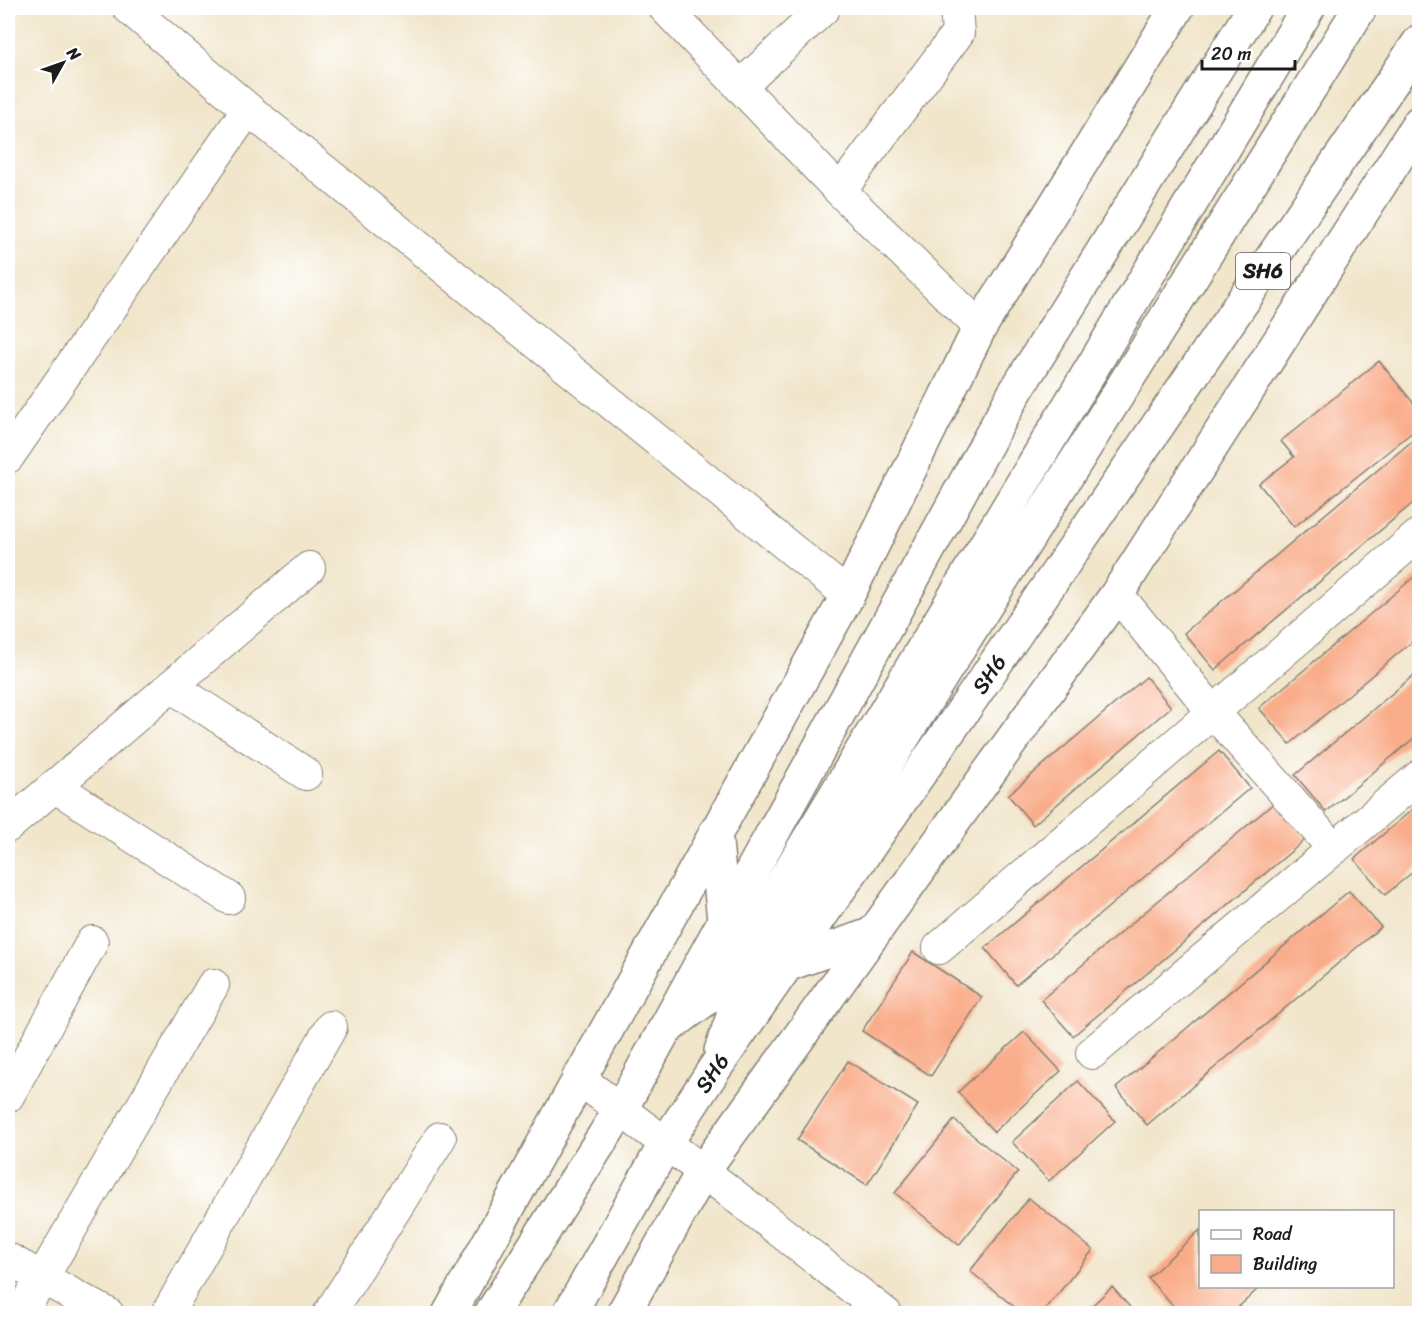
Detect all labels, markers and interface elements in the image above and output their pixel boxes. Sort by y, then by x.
north arrow [33,33,93,93]
scale bar [1202,33,1295,71]
text: 20 m [1211,38,1251,70]
text: N [59,39,89,68]
road number: SH6 [1236,253,1290,289]
street label: SH6 [961,646,1017,702]
street label: SH6 [684,1045,740,1101]
legend [1199,1210,1394,1288]
text: Road [1253,1218,1293,1250]
text: Building [1253,1248,1317,1280]

